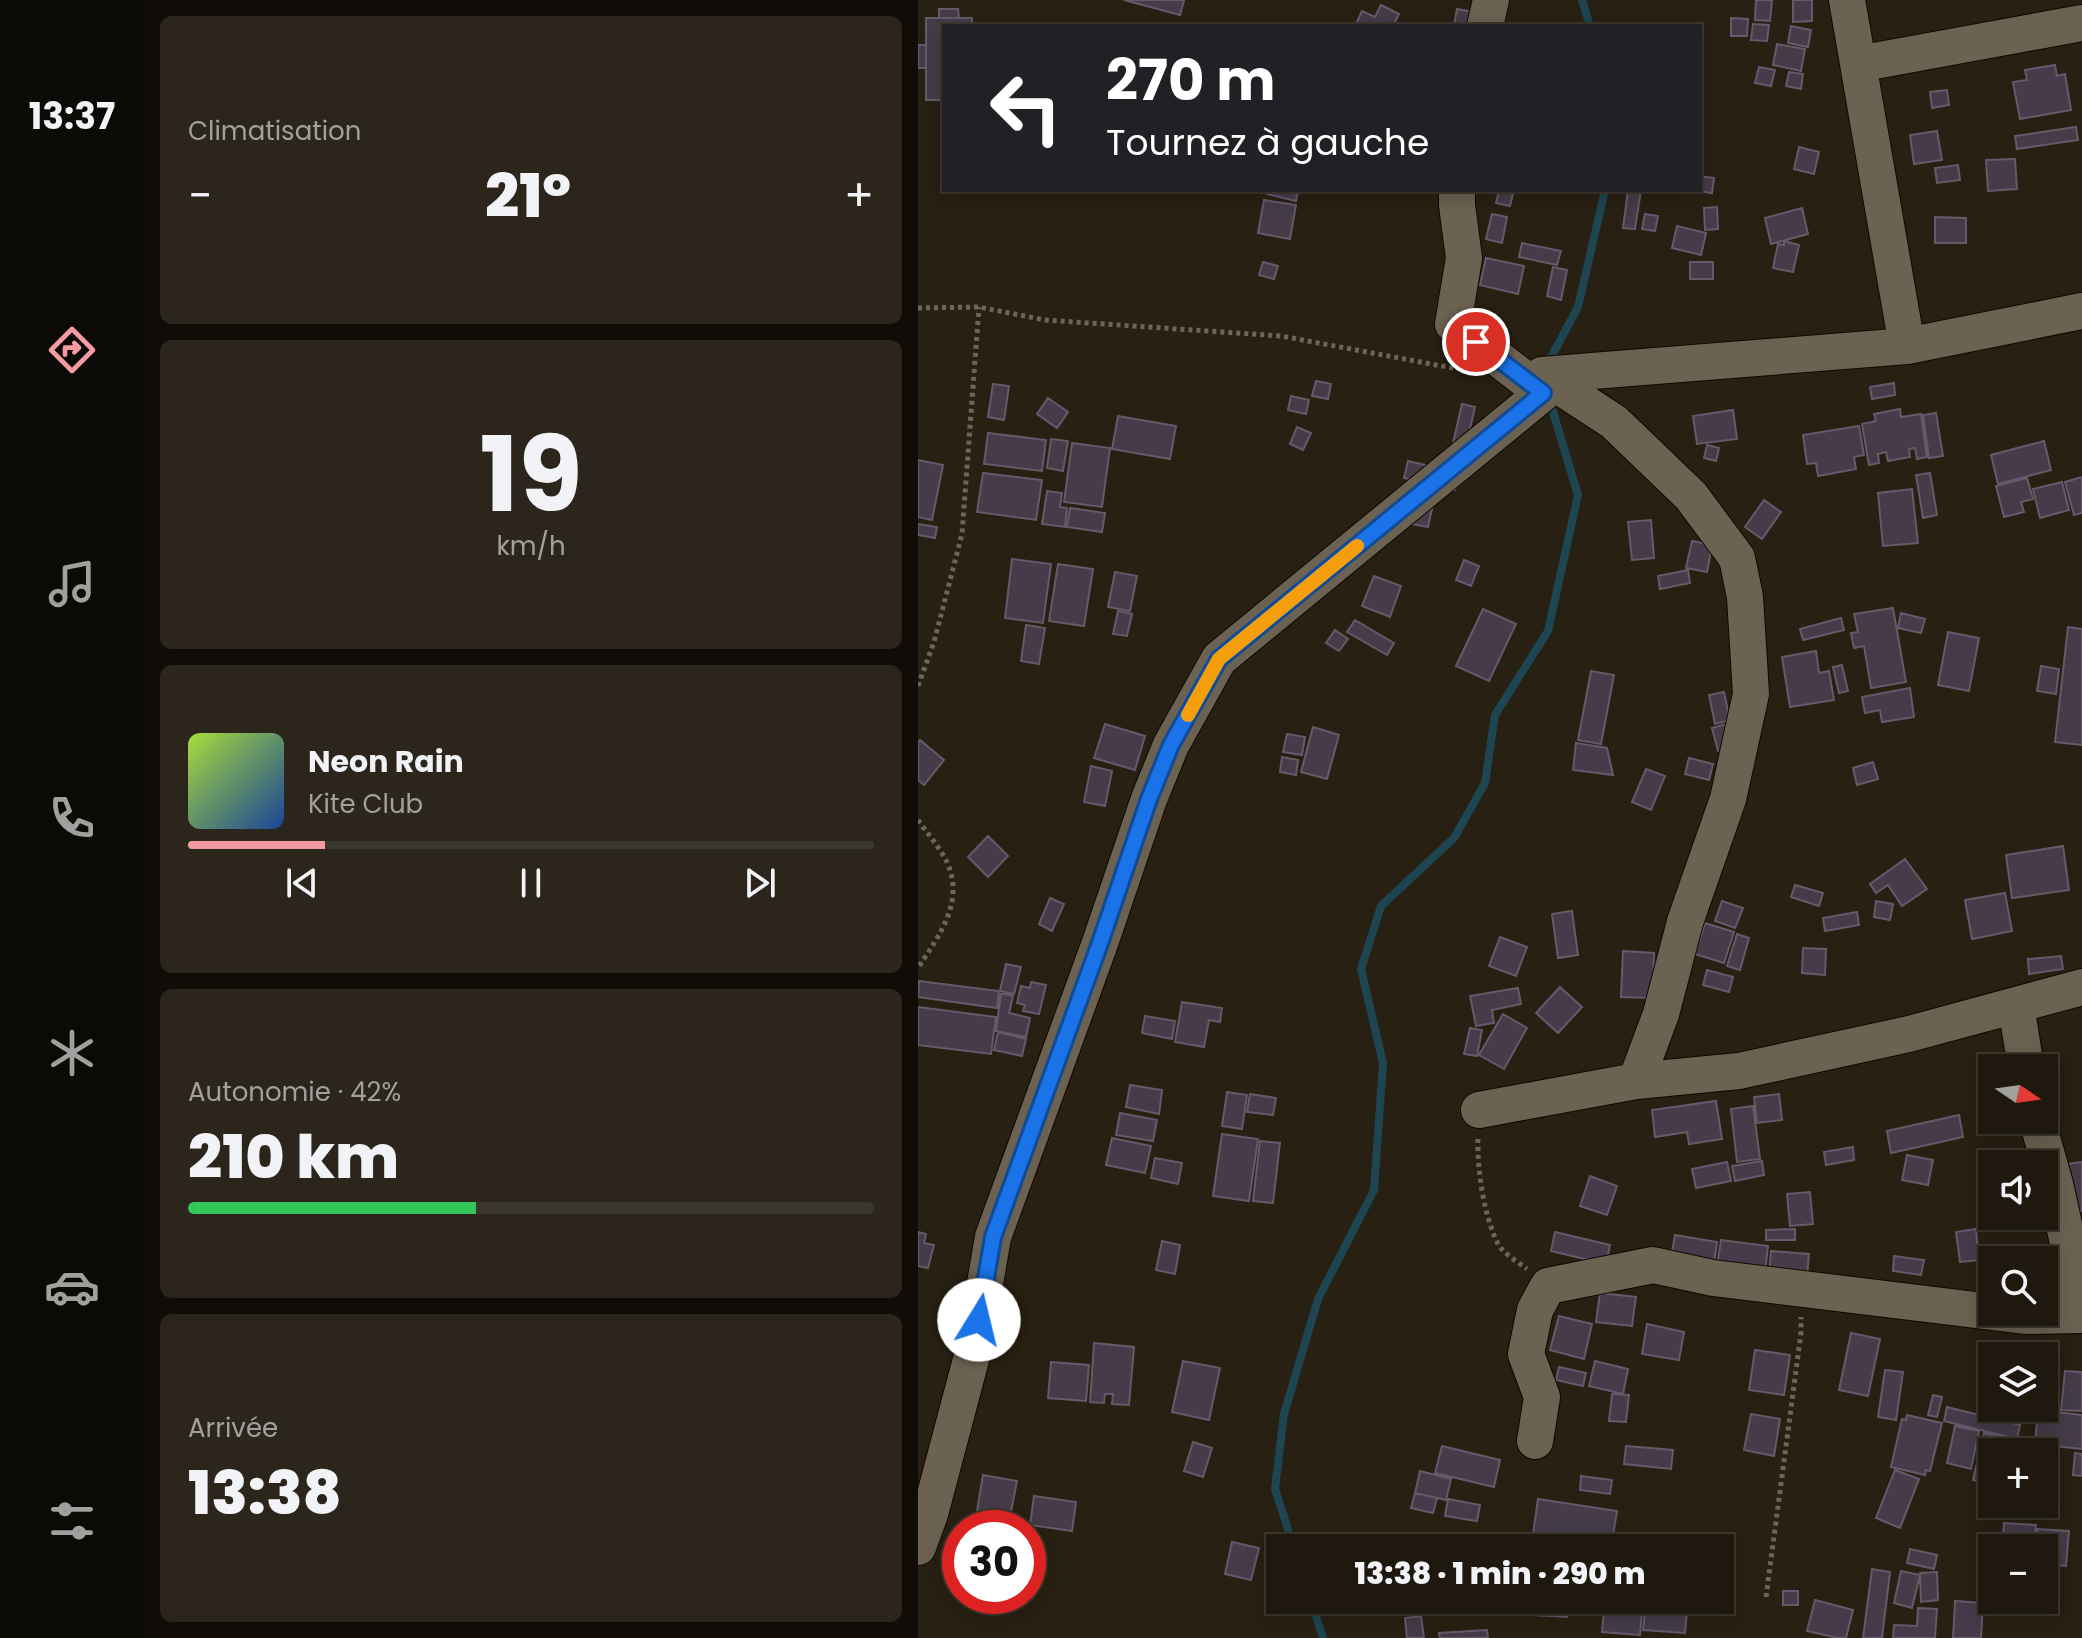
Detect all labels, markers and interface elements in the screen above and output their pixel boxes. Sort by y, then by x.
text: 270 m [1106,41,1276,120]
icon: left [974,56,1078,160]
text: 13:37 [29,91,115,142]
text: Climatisation [188,113,361,149]
text: Tournez à gauche [1106,117,1429,168]
text: 21° [485,154,571,238]
text: − [188,165,212,226]
text: + [844,165,874,226]
pin [1442,308,1510,376]
icon: arrive [1454,320,1498,364]
icon: directions [44,322,100,378]
text: 19 [479,402,583,547]
text: km/h [496,528,566,564]
icon: music [44,556,100,612]
text: Neon Rain [308,740,464,783]
text: Kite Club [308,786,423,822]
icon: phone [44,790,100,846]
icon: previous [280,861,324,905]
icon: pause [509,861,553,905]
icon: next [738,861,782,905]
icon: climate [44,1025,100,1081]
north arrow [1978,1054,2058,1134]
map controls [1978,1054,2058,1614]
text: Autonomie · 42% [188,1074,401,1110]
text: 210 km [188,1115,399,1199]
button: sound [1978,1150,2058,1230]
button: search [1978,1246,2058,1326]
icon: car [44,1259,100,1315]
position arrow [937,1278,1021,1362]
button: layers [1978,1342,2058,1422]
text: Arrivée [188,1410,278,1446]
button: + [1978,1438,2058,1518]
text: 13:38 [188,1451,342,1535]
icon: filters [44,1493,100,1549]
speed limit sign: 30 [942,1510,1046,1614]
button: − [1978,1534,2058,1614]
text: 13:38 · 1 min · 290 m [1354,1552,1646,1595]

